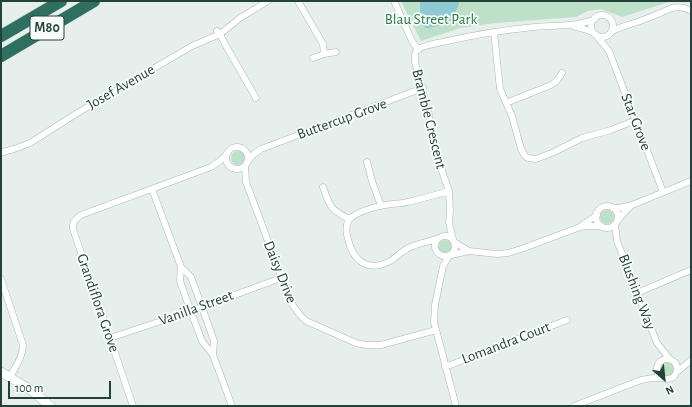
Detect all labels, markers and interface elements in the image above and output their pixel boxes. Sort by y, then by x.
park label: Blau Street Park [385,10,477,28]
road number: M80 [30,16,64,40]
street label: Josef Avenue [84,60,158,114]
street label: Bramble Crescent [408,67,450,171]
street label: Star Grove [617,91,655,153]
street label: Buttercup Grove [295,94,389,144]
street label: Daisy Drive [259,238,301,306]
street label: Grandiflora Grove [73,251,123,355]
street label: Blushing Way [614,252,660,332]
street label: Vanilla Street [156,286,236,330]
street label: Lomandra Court [459,318,553,368]
north arrow [644,359,684,399]
scale bar [10,373,113,399]
text: 100 m [15,382,43,394]
text: N [664,383,676,397]

